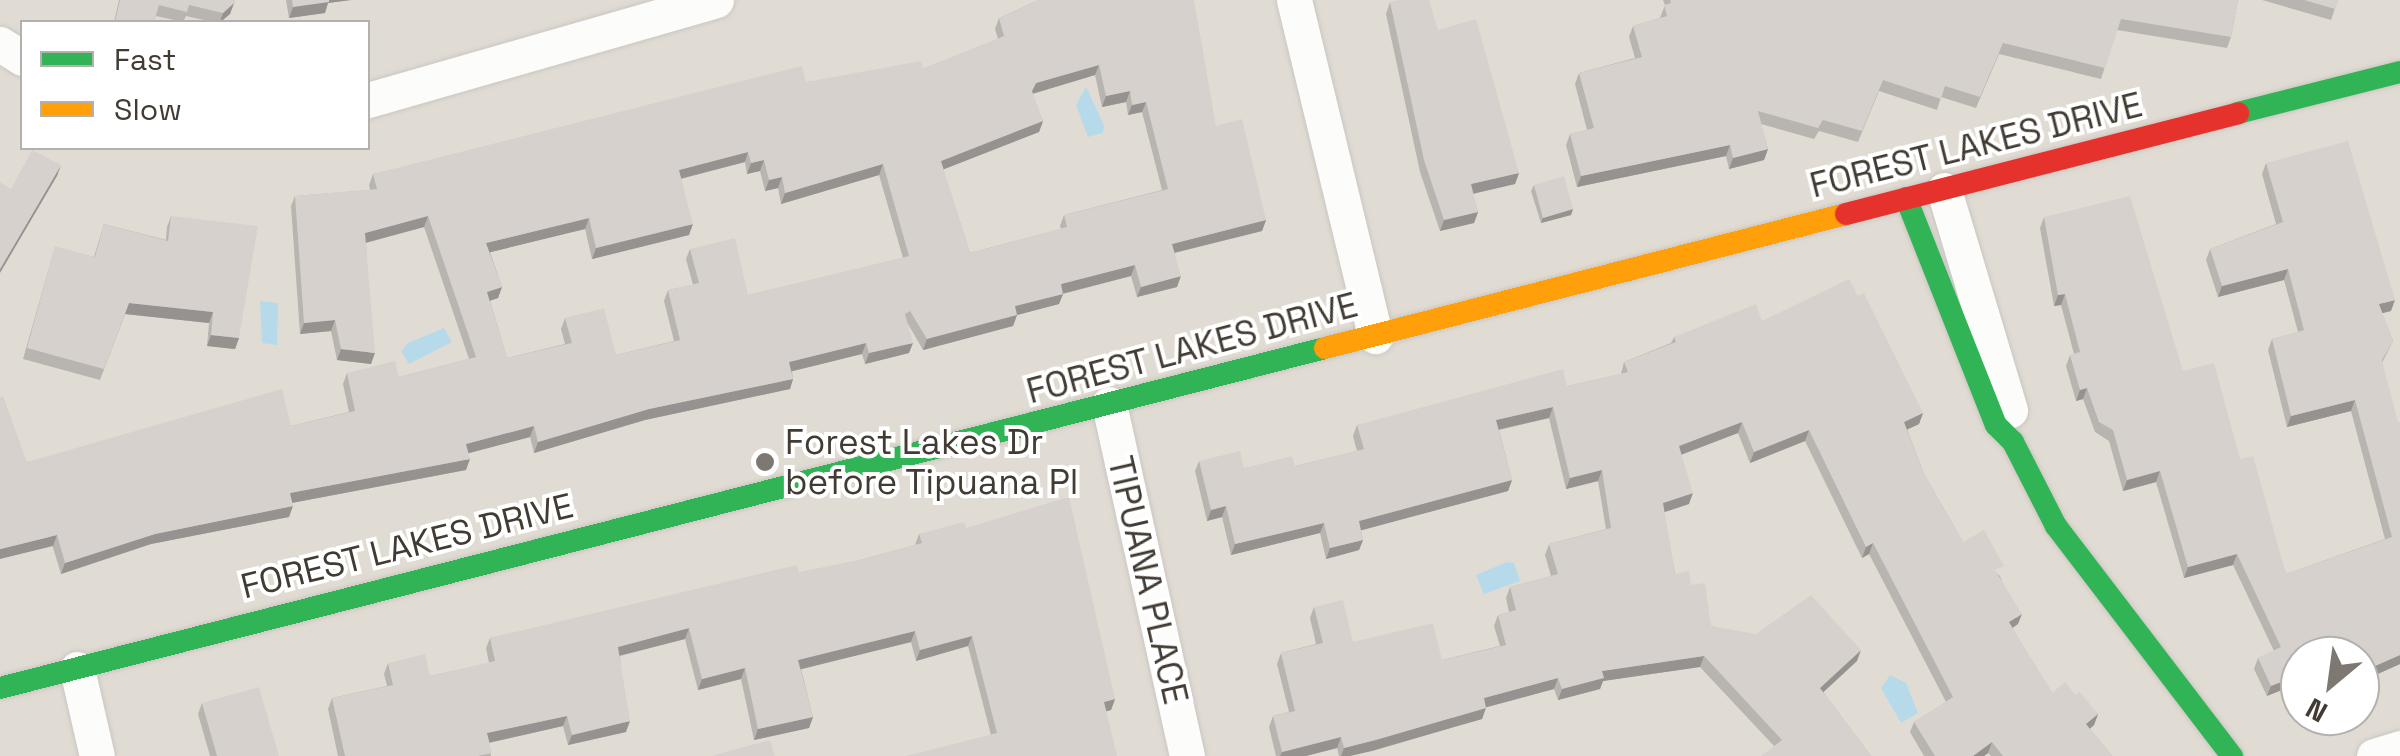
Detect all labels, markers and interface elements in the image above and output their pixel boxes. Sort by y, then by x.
legend [20,20,370,150]
text: Fast [114,40,176,79]
street label: FOREST LAKES DRIVE [1805,83,2147,207]
text: Slow [114,90,182,129]
street label: FOREST LAKES DRIVE [1022,283,1362,413]
place label: Forest Lakes Dr before Tipuana Pl [785,421,1079,503]
marker: Forest Lakes Dr before Tipuana Pl [754,451,776,473]
street label: TIPUANA PLACE [1099,452,1197,708]
street label: FOREST LAKES DRIVE [236,484,578,608]
north arrow [2280,636,2380,736]
text: N [2299,690,2333,731]

